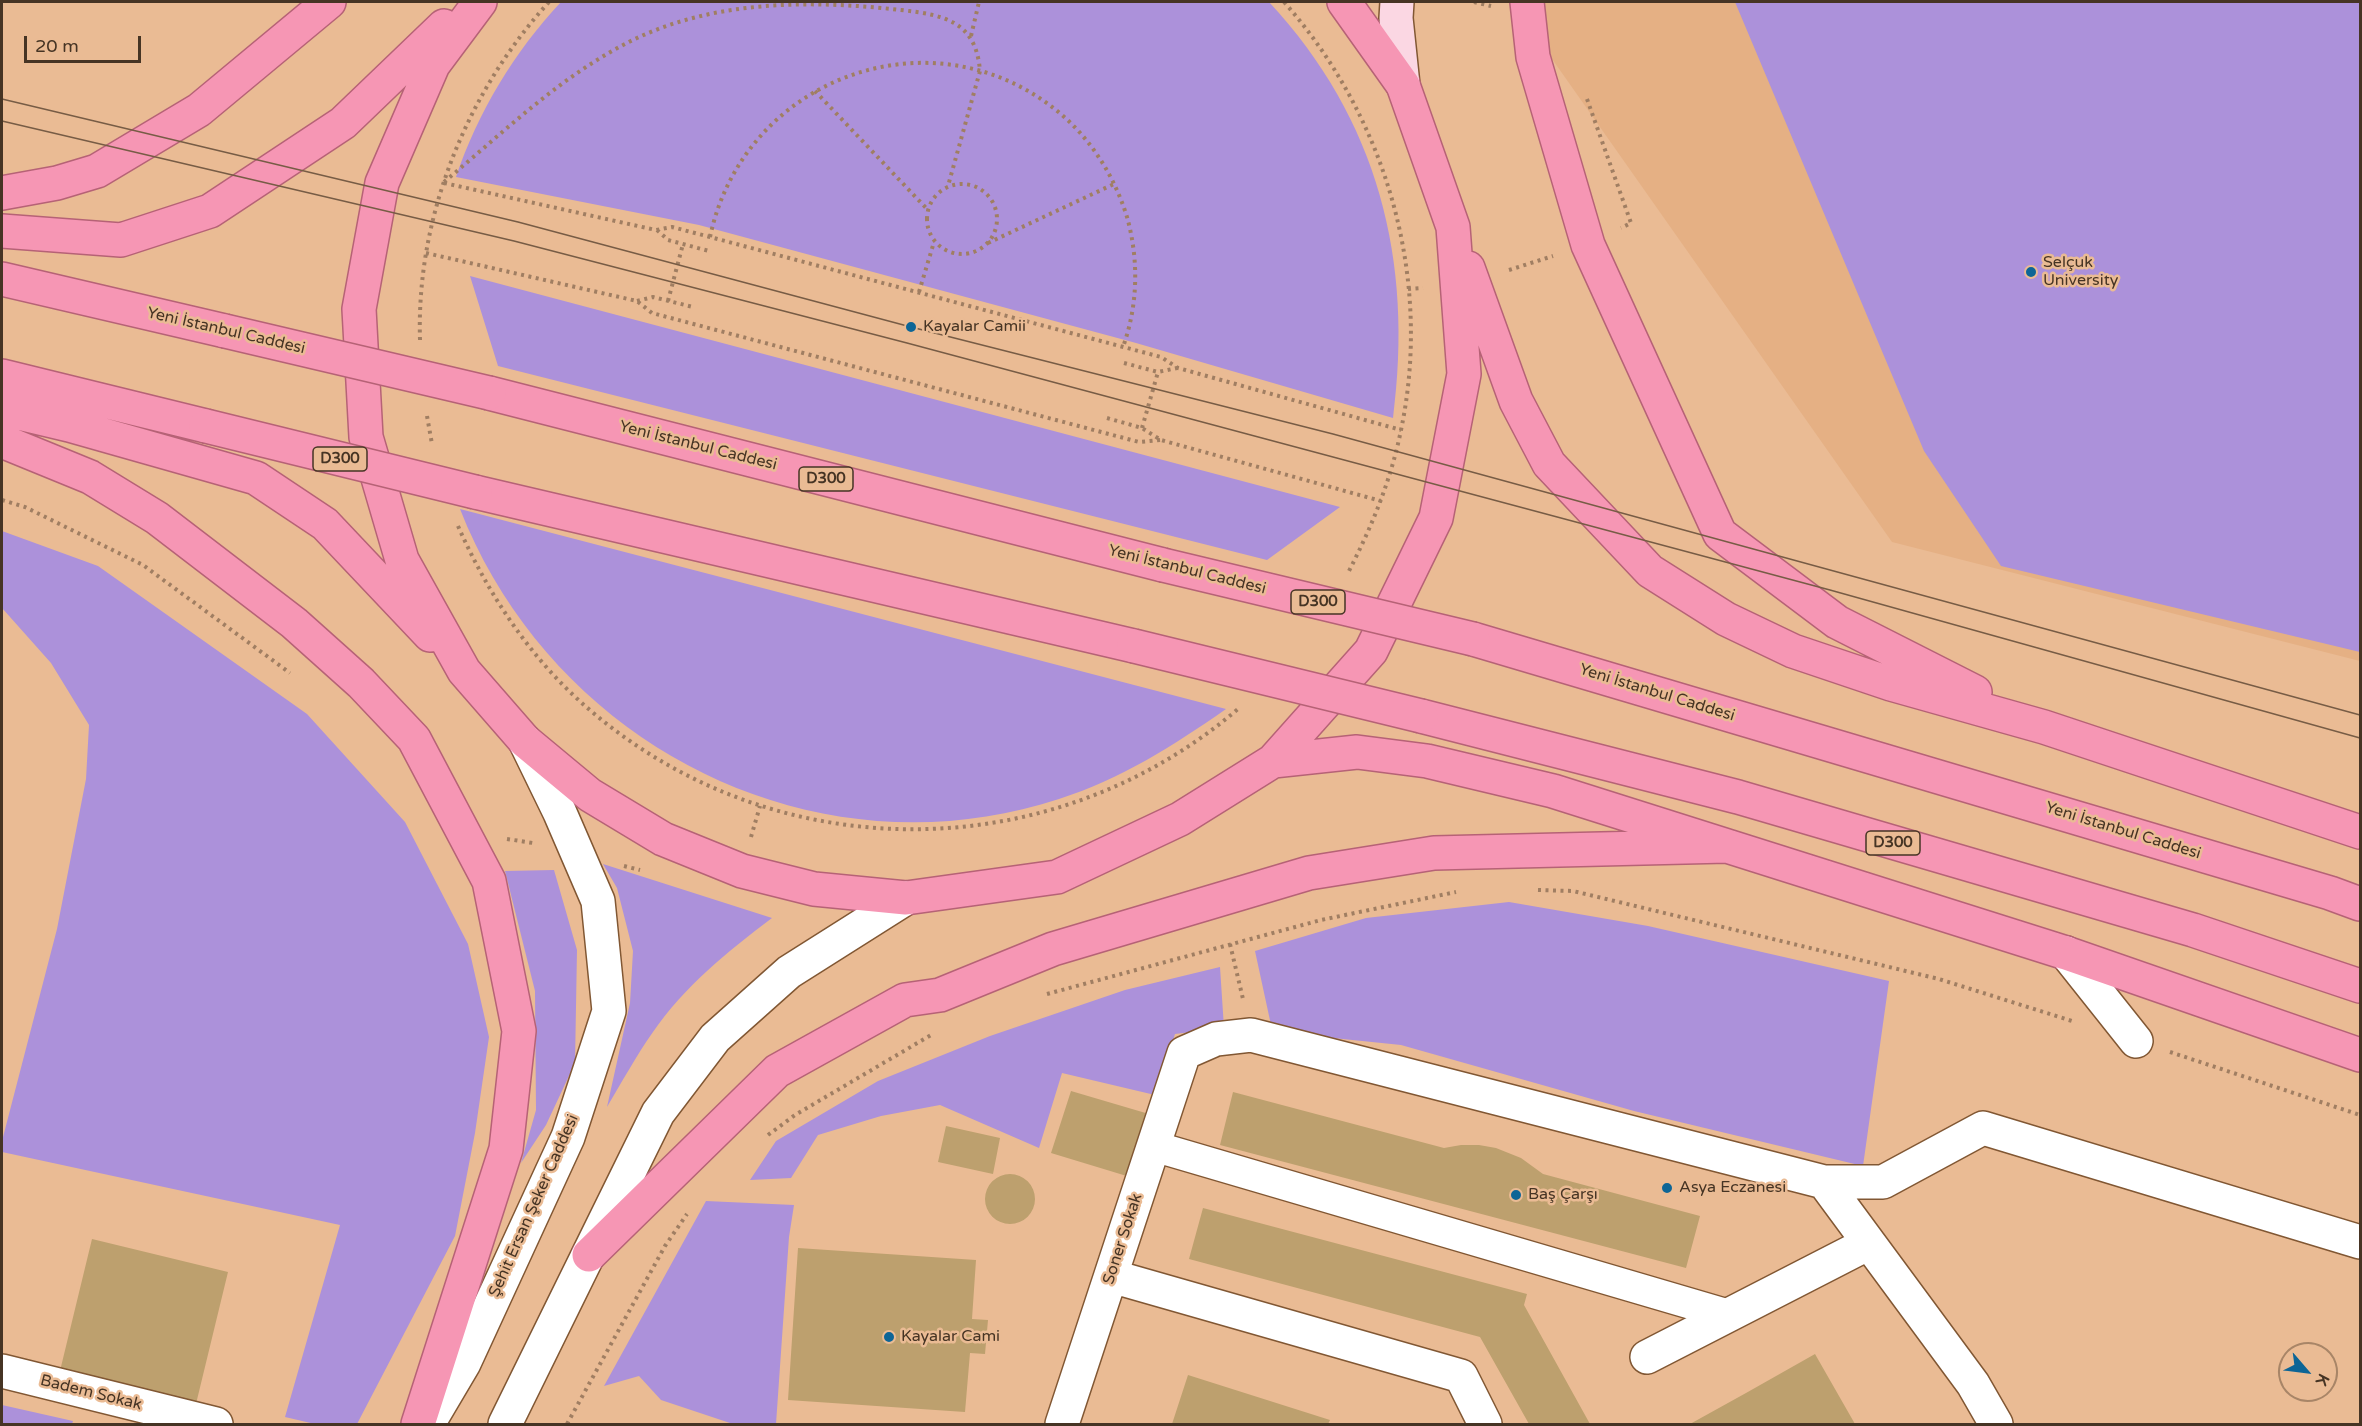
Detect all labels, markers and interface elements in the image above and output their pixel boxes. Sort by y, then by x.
scale bar [27,24,144,62]
text: 20 m [35,35,79,57]
place label: Selçuk University [2043,253,2118,291]
marker: Selçuk University [2024,265,2038,279]
street label: Yeni İstanbul Caddesi [145,303,307,359]
place label: Kayalar Camii [923,317,1026,337]
marker: Kayalar Camii [904,320,918,334]
street label: Yeni İstanbul Caddesi [617,417,779,475]
road number: D300 [313,447,367,471]
road number: D300 [799,467,853,491]
street label: Yeni İstanbul Caddesi [1106,541,1268,599]
road number: D300 [1291,590,1345,614]
street label: Yeni İstanbul Caddesi [1577,660,1737,726]
street label: Yeni İstanbul Caddesi [2043,798,2203,864]
road number: D300 [1866,831,1920,855]
street label: Şehit Ersan Şeker Caddesi [485,1112,583,1300]
place label: Asya Eczanesi [1679,1178,1786,1198]
marker: Asya Eczanesi [1660,1181,1674,1195]
place label: Baş Çarşı [1528,1185,1598,1205]
marker: Baş Çarşı [1509,1188,1523,1202]
street label: Soner Sokak [1099,1191,1147,1287]
place label: Kayalar Cami [901,1327,1000,1347]
marker: Kayalar Cami [882,1330,896,1344]
north arrow [2278,1342,2338,1402]
text: K [2311,1370,2333,1389]
street label: Badem Sokak [38,1371,144,1415]

